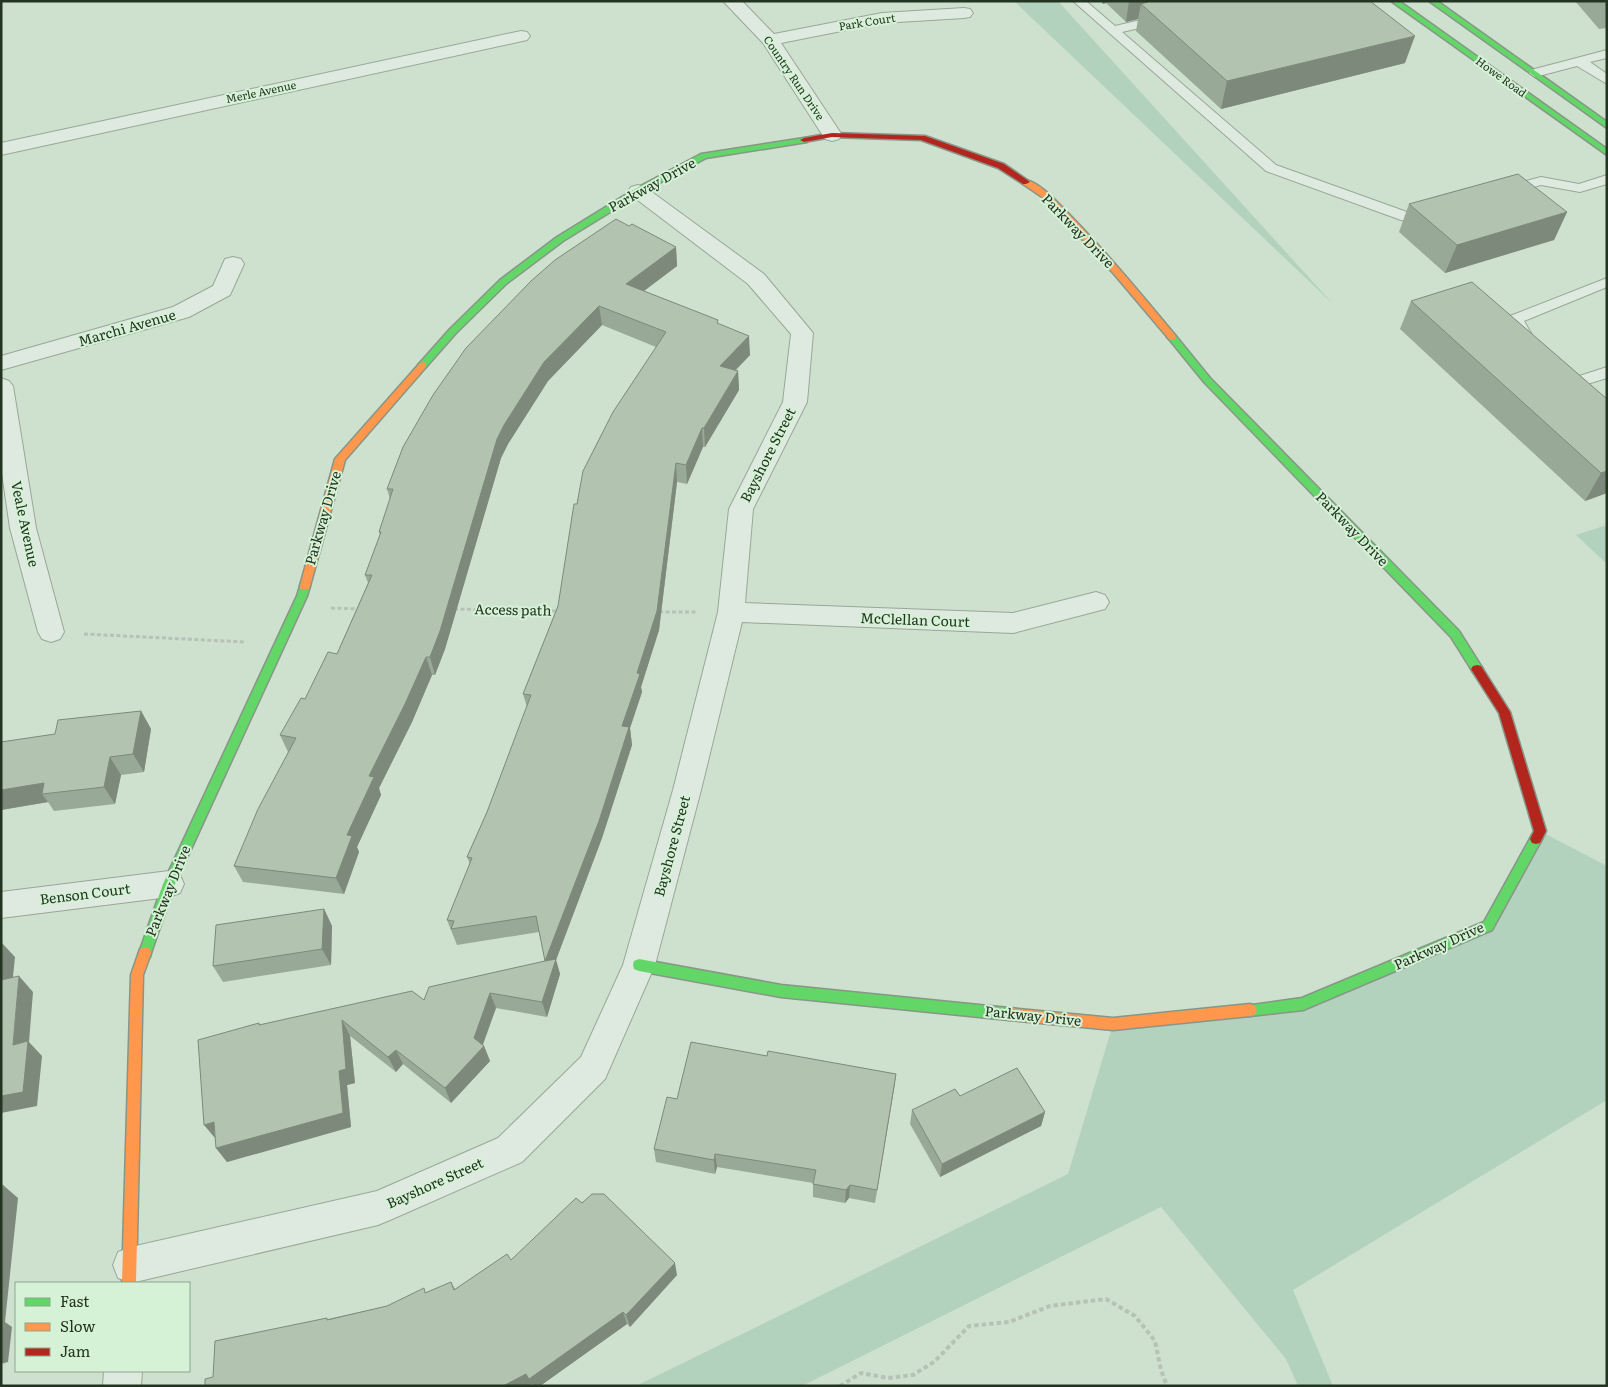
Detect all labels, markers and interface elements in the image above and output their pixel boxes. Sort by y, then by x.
street label: Park Court [837,9,897,33]
street label: Country Run Drive [761,32,829,123]
street label: Howe Road [1473,52,1531,100]
street label: Merle Avenue [224,76,298,106]
street label: Parkway Drive [604,152,699,216]
street label: Parkway Drive [1038,189,1120,272]
street label: Marchi Avenue [76,304,178,350]
street label: Bayshore Street [735,403,800,505]
street label: Parkway Drive [299,468,345,567]
street label: Veale Avenue [7,479,45,569]
street label: Parkway Drive [1312,487,1394,570]
street label: Access path [474,598,552,620]
street label: McClellan Court [860,607,971,631]
street label: Bayshore Street [648,793,694,899]
street label: Parkway Drive [140,842,194,939]
street label: Benson Court [38,877,132,908]
street label: Parkway Drive [1390,916,1487,974]
street label: Parkway Drive [984,1000,1082,1030]
street label: Bayshore Street [383,1152,486,1212]
legend [15,1282,190,1372]
text: Fast [60,1289,89,1312]
text: Slow [60,1314,95,1337]
text: Jam [60,1339,91,1362]

